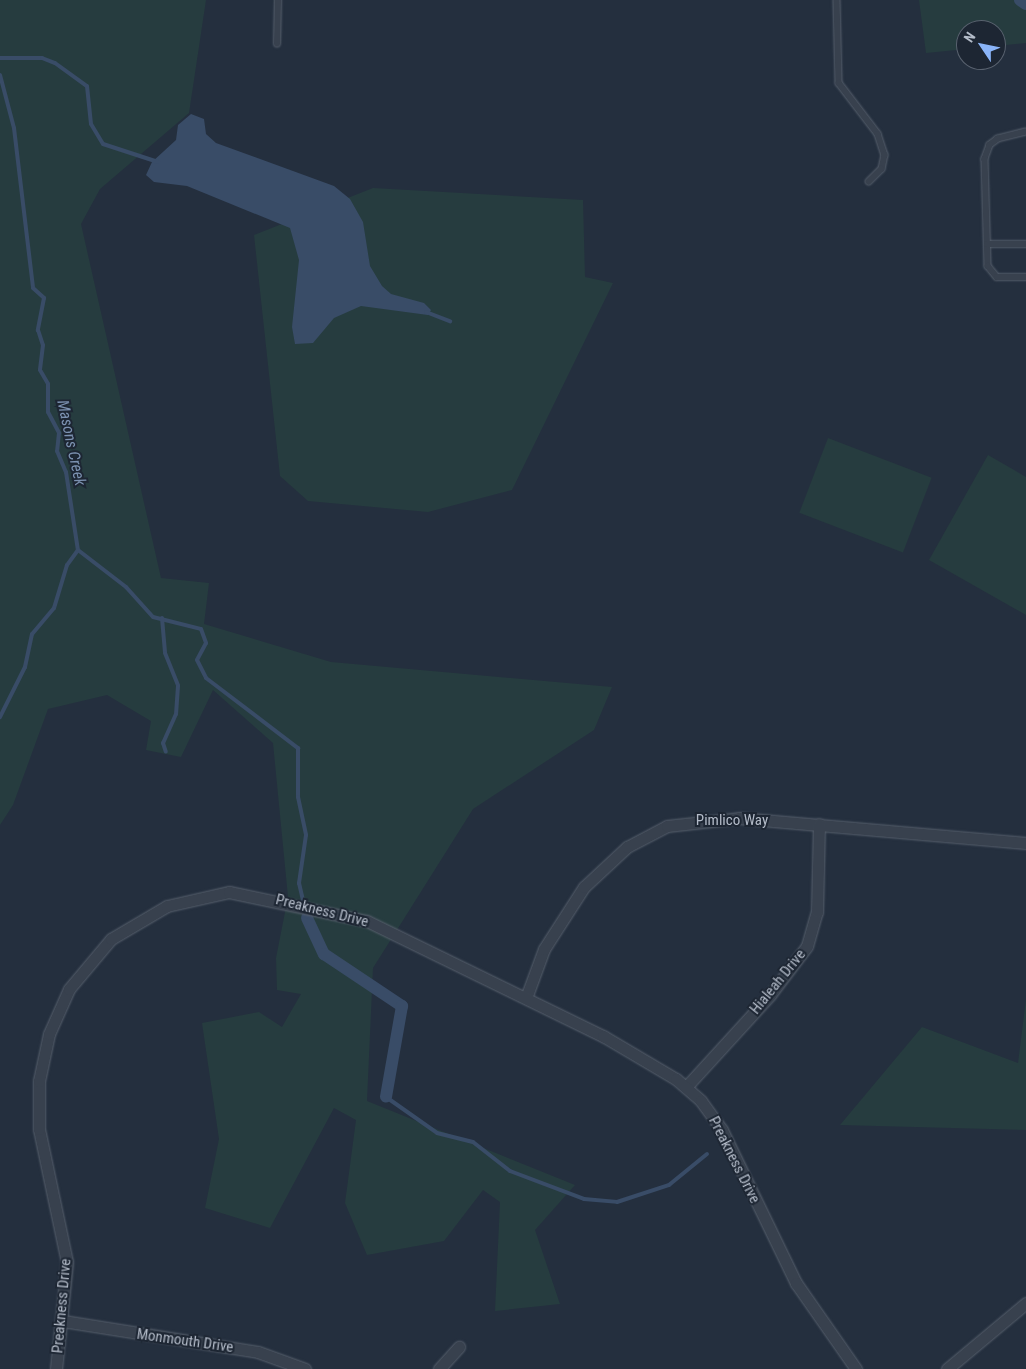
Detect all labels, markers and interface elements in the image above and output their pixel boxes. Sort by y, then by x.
north arrow [956,20,1006,70]
text: N [960,29,978,45]
water label: Masons Creek [53,398,89,488]
street label: Pimlico Way [696,812,768,830]
street label: Preakness Drive [274,891,370,931]
street label: Hialeah Drive [746,946,810,1018]
street label: Preakness Drive [704,1114,764,1206]
street label: Preakness Drive [49,1258,75,1354]
street label: Monmouth Drive [136,1325,234,1357]

